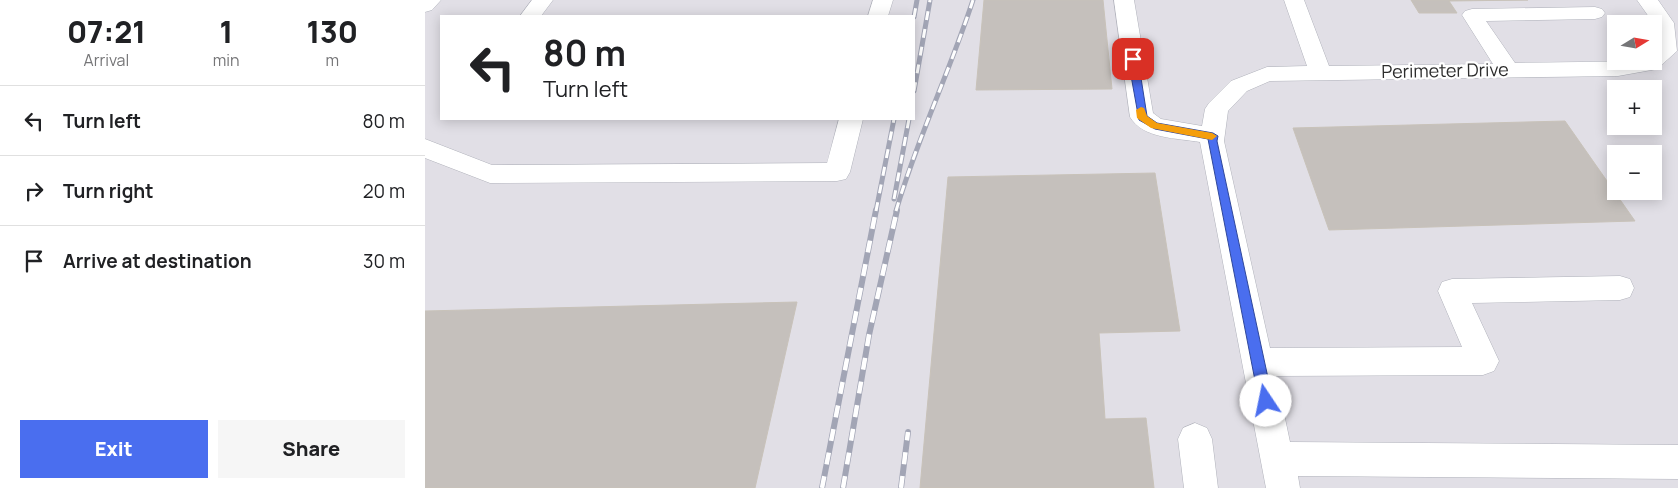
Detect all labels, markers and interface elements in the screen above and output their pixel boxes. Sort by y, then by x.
text: 07:21 [67,11,146,52]
text: 1 [219,11,233,52]
text: 130 [306,11,358,52]
north arrow [1607,15,1663,70]
map controls [1607,15,1662,200]
text: 80 m [543,29,626,77]
icon: left [460,35,525,100]
pin [1112,38,1154,80]
icon: arrive [1119,45,1147,73]
text: Arrival [84,49,129,71]
text: min [213,49,240,71]
text: m [325,49,339,71]
street label: Perimeter Drive [1381,57,1509,83]
text: Turn left [543,74,628,104]
button: + [1607,80,1662,135]
icon: left [20,107,48,135]
text: Turn left [63,108,141,134]
text: 80 m [362,108,405,134]
button: − [1607,145,1662,200]
icon: right [20,177,48,205]
text: Turn right [63,178,153,204]
text: 20 m [363,178,405,204]
icon: arrive [20,247,48,275]
text: Arrive at destination [63,248,252,274]
text: 30 m [363,248,405,274]
position arrow [1239,374,1291,426]
button: Exit [20,420,208,478]
button: Share [218,420,405,478]

